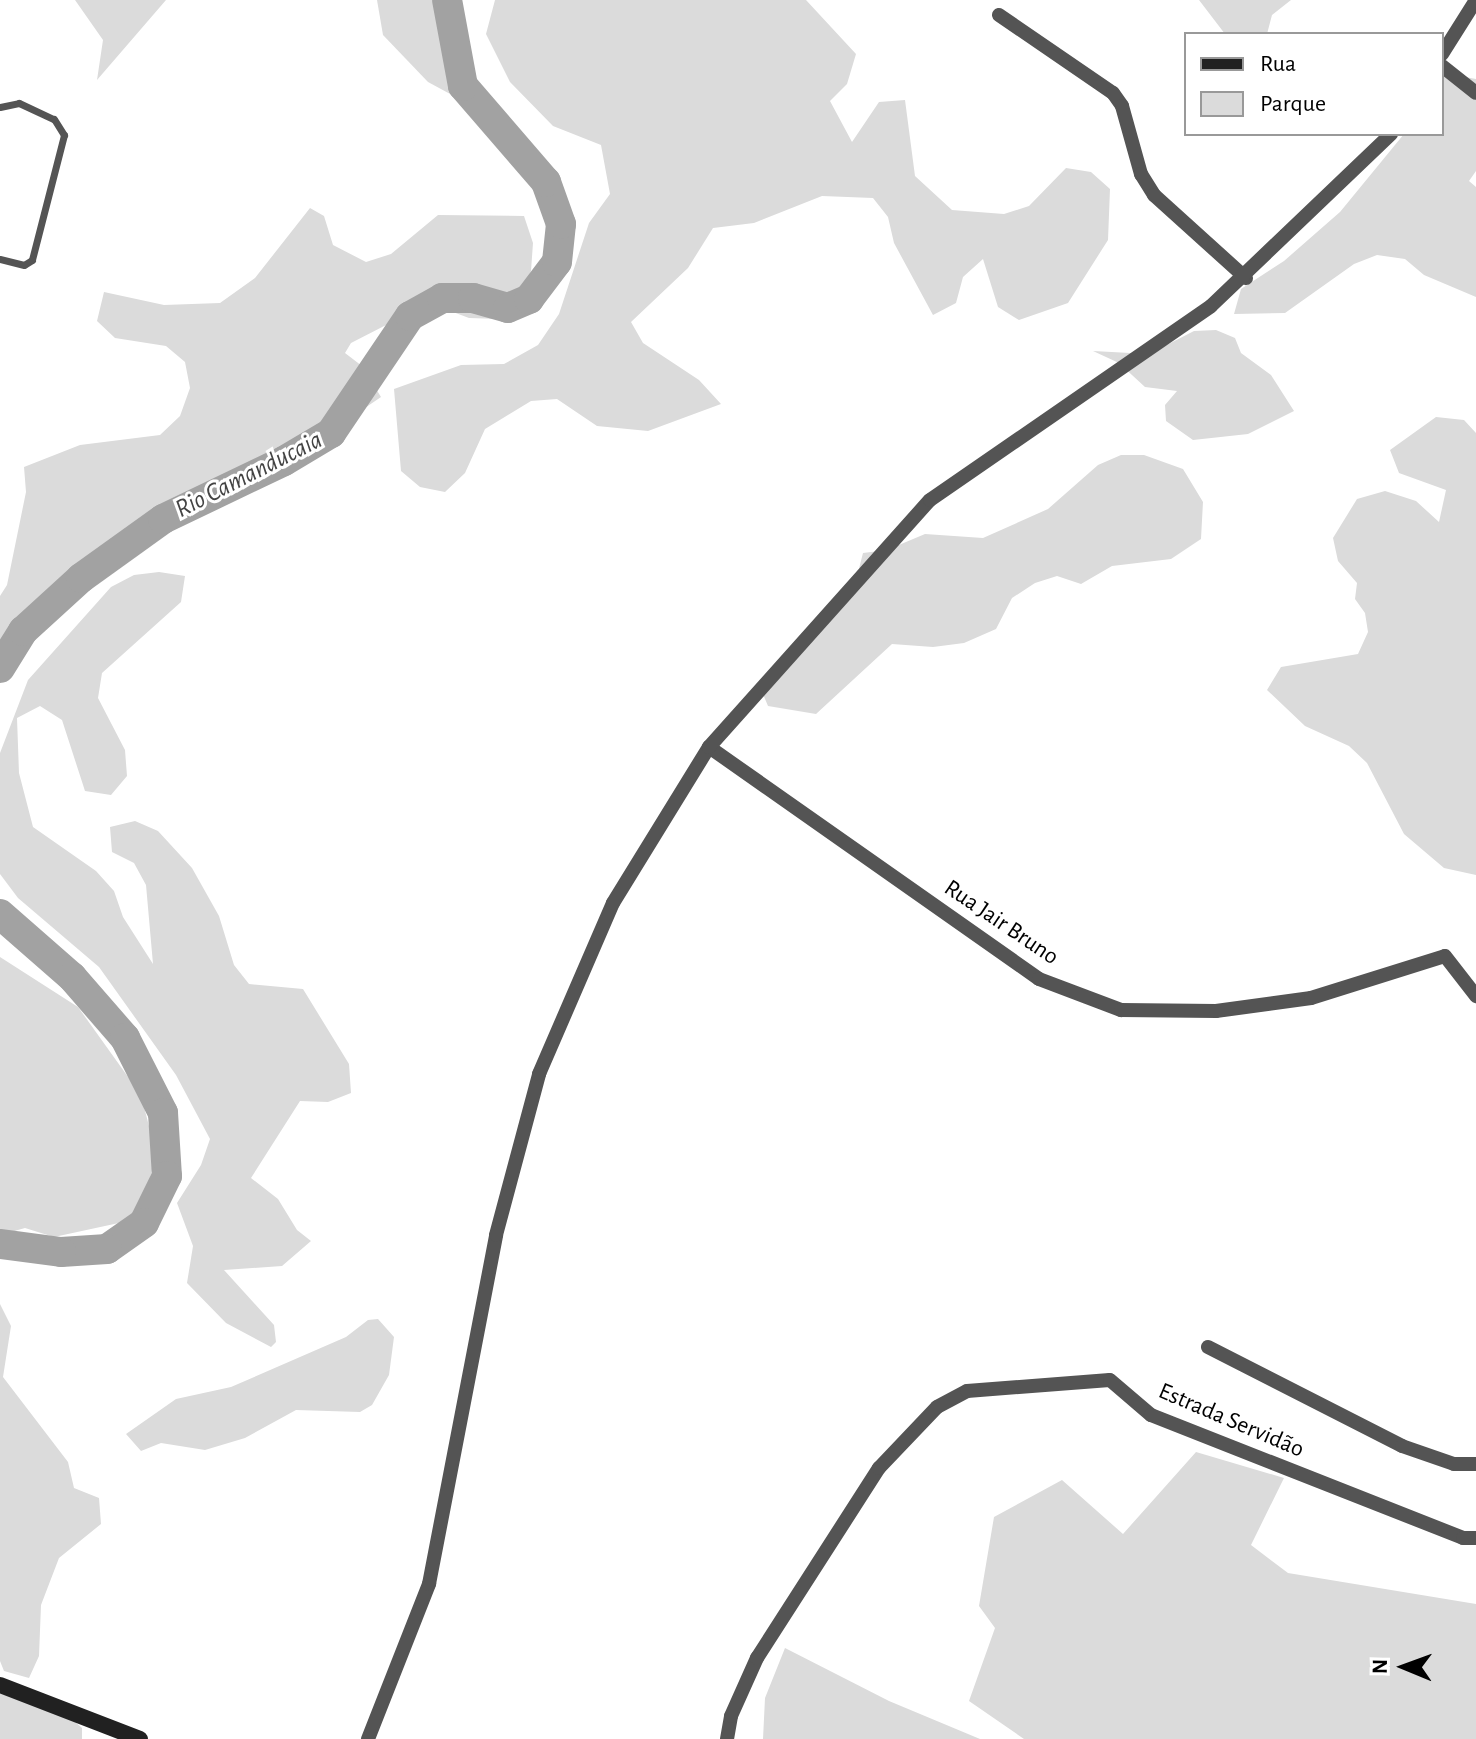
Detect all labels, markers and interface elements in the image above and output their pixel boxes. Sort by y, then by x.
legend [1184,32,1444,136]
text: Rua [1260,52,1296,76]
text: Parque [1260,92,1326,116]
water label: Rio Camanducaia [170,425,328,525]
street label: Rua Jair Bruno [938,874,1064,972]
street label: Estrada Servidão [1154,1377,1308,1465]
north arrow [1364,1627,1444,1707]
text: N [1369,1659,1391,1674]

